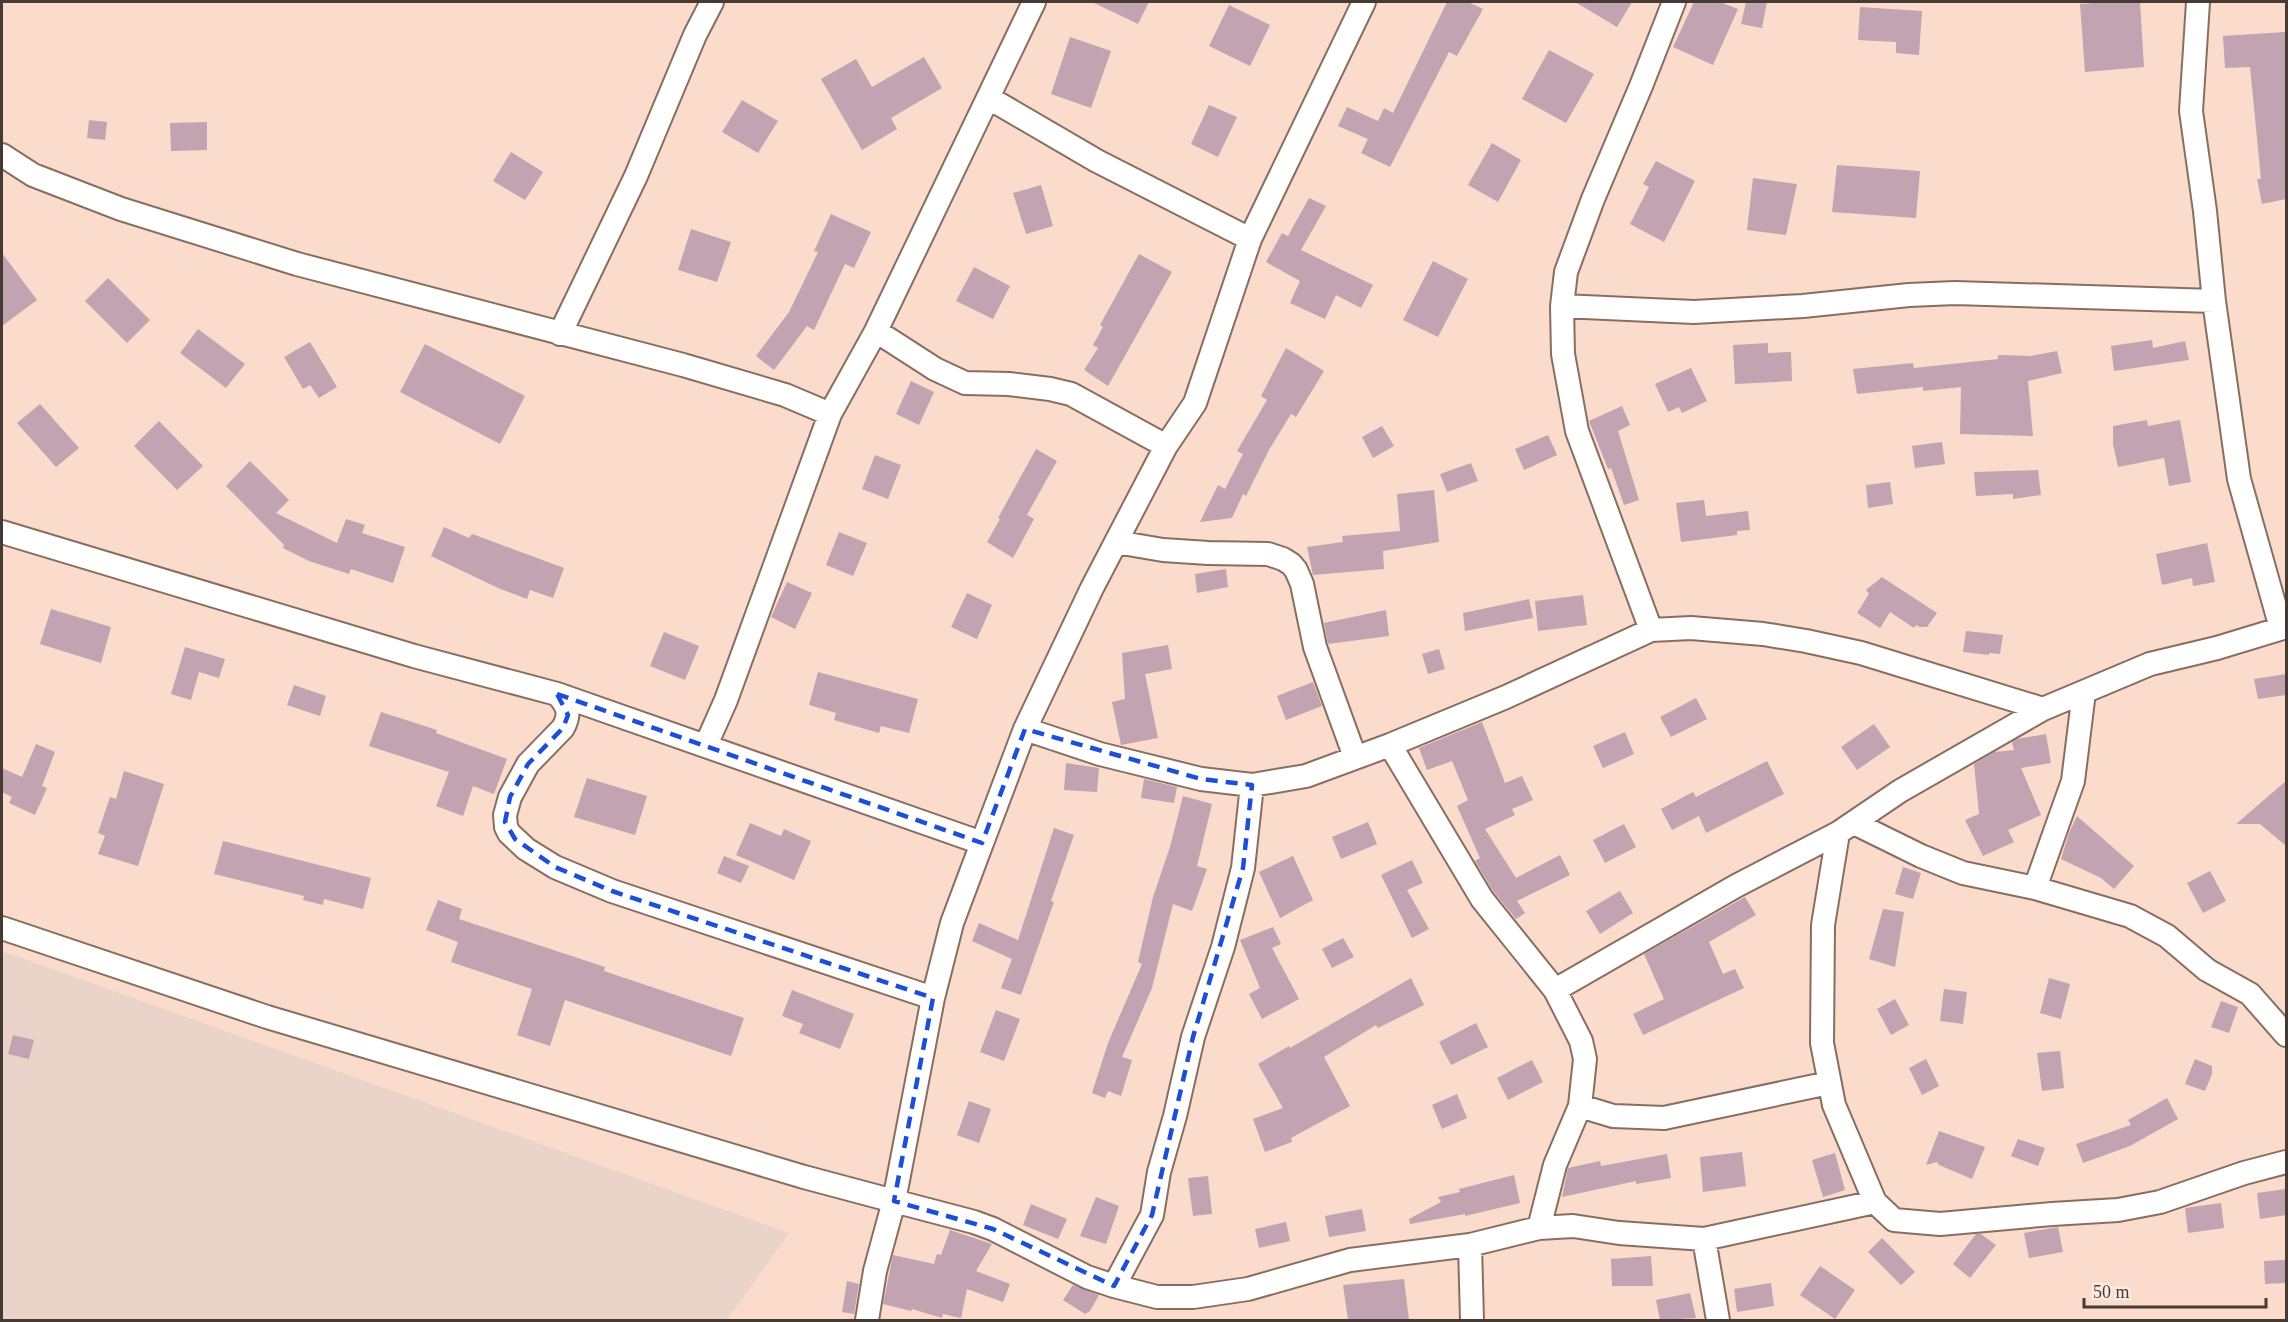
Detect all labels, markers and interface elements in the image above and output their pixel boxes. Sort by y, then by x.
scale bar [2084,1271,2266,1309]
text: 50 m [2093,1282,2130,1302]

